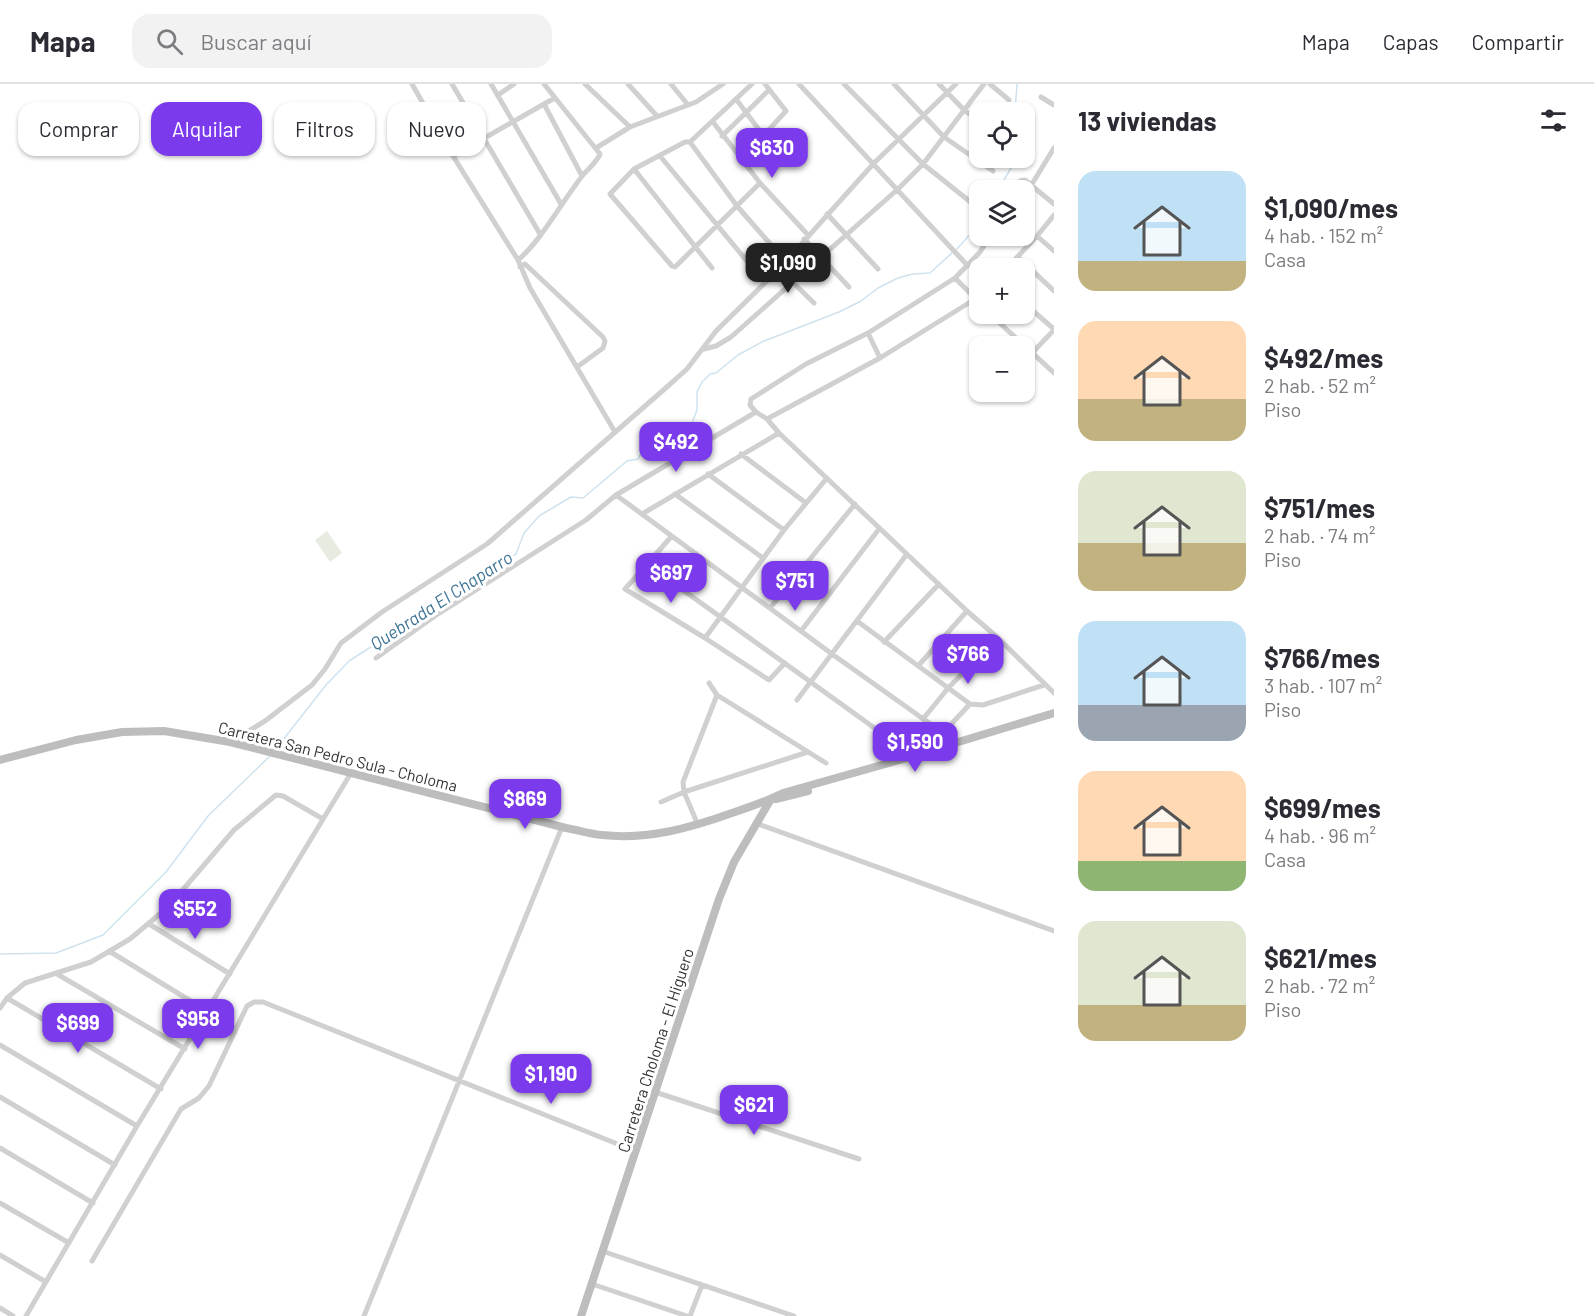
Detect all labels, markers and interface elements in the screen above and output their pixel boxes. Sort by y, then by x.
search box [132,14,552,68]
text: Mapa [30,24,96,58]
icon: search [153,25,186,58]
text: Buscar aquí [201,28,311,54]
text: Mapa [1302,29,1350,54]
text: Capas [1383,29,1439,54]
text: Compartir [1472,29,1564,54]
chip: Comprar [18,102,139,156]
chip: Alquilar [151,102,262,156]
chip: Filtros [274,102,375,156]
chip: Nuevo [387,102,486,156]
map controls [969,102,1035,402]
button: locate [969,102,1035,168]
icon: filters [1537,104,1570,137]
text: 13 viviendas [1078,105,1217,136]
pin: $630 [736,128,808,179]
text: $630 [750,135,794,159]
button: layers [969,180,1035,246]
text: $1,090/mes [1264,192,1398,223]
icon: home [1126,195,1198,267]
text: 4 hab. · 152 m² [1264,223,1383,247]
pin: $1,090 [739,243,837,294]
text: Casa [1264,247,1306,271]
text: $1,090 [760,250,816,274]
button: + [969,258,1035,324]
button: − [969,336,1035,402]
text: $492/mes [1264,342,1383,373]
icon: home [1126,345,1198,417]
text: 2 hab. · 52 m² [1264,373,1376,397]
text: Piso [1264,397,1301,421]
pin: $492 [640,422,712,473]
text: $492 [653,429,699,453]
text: $751/mes [1264,492,1375,523]
icon: home [1126,495,1198,567]
text: 2 hab. · 74 m² [1264,523,1376,547]
water label: Quebrada El Chaparro [366,546,516,654]
text: Piso [1264,547,1301,571]
pin: $697 [635,553,707,604]
text: $697 [650,560,692,584]
pin: $751 [759,561,831,612]
text: $751 [776,568,815,592]
pin: $766 [932,634,1004,685]
text: $766 [947,641,989,665]
text: $766/mes [1264,642,1380,673]
icon: home [1126,645,1198,717]
text: 3 hab. · 107 m² [1264,673,1382,697]
text: Piso [1264,697,1301,721]
street label: Carretera San Pedro Sula - Choloma [216,717,460,795]
pin: $1,590 [866,722,964,773]
text: $1,590 [887,729,943,753]
pin: $869 [489,779,561,830]
text: $869 [503,786,547,810]
text: $699/mes [1264,792,1381,823]
icon: home [1126,795,1198,867]
text: 4 hab. · 96 m² [1264,823,1376,847]
text: Casa [1264,847,1306,871]
pin: $552 [159,889,231,940]
text: $552 [173,896,217,920]
text: $621/mes [1264,942,1377,973]
street label: Carretera Choloma - El Higuero [613,945,697,1155]
icon: home [1126,945,1198,1017]
text: 2 hab. · 72 m² [1264,973,1375,997]
text: Piso [1264,997,1301,1021]
pin: $958 [162,999,234,1050]
pin: $699 [42,1003,114,1054]
text: $958 [176,1006,220,1030]
text: $699 [56,1010,100,1034]
pin: $1,190 [502,1054,600,1105]
text: $1,190 [525,1061,577,1085]
pin: $621 [718,1085,790,1136]
text: $621 [734,1092,774,1116]

